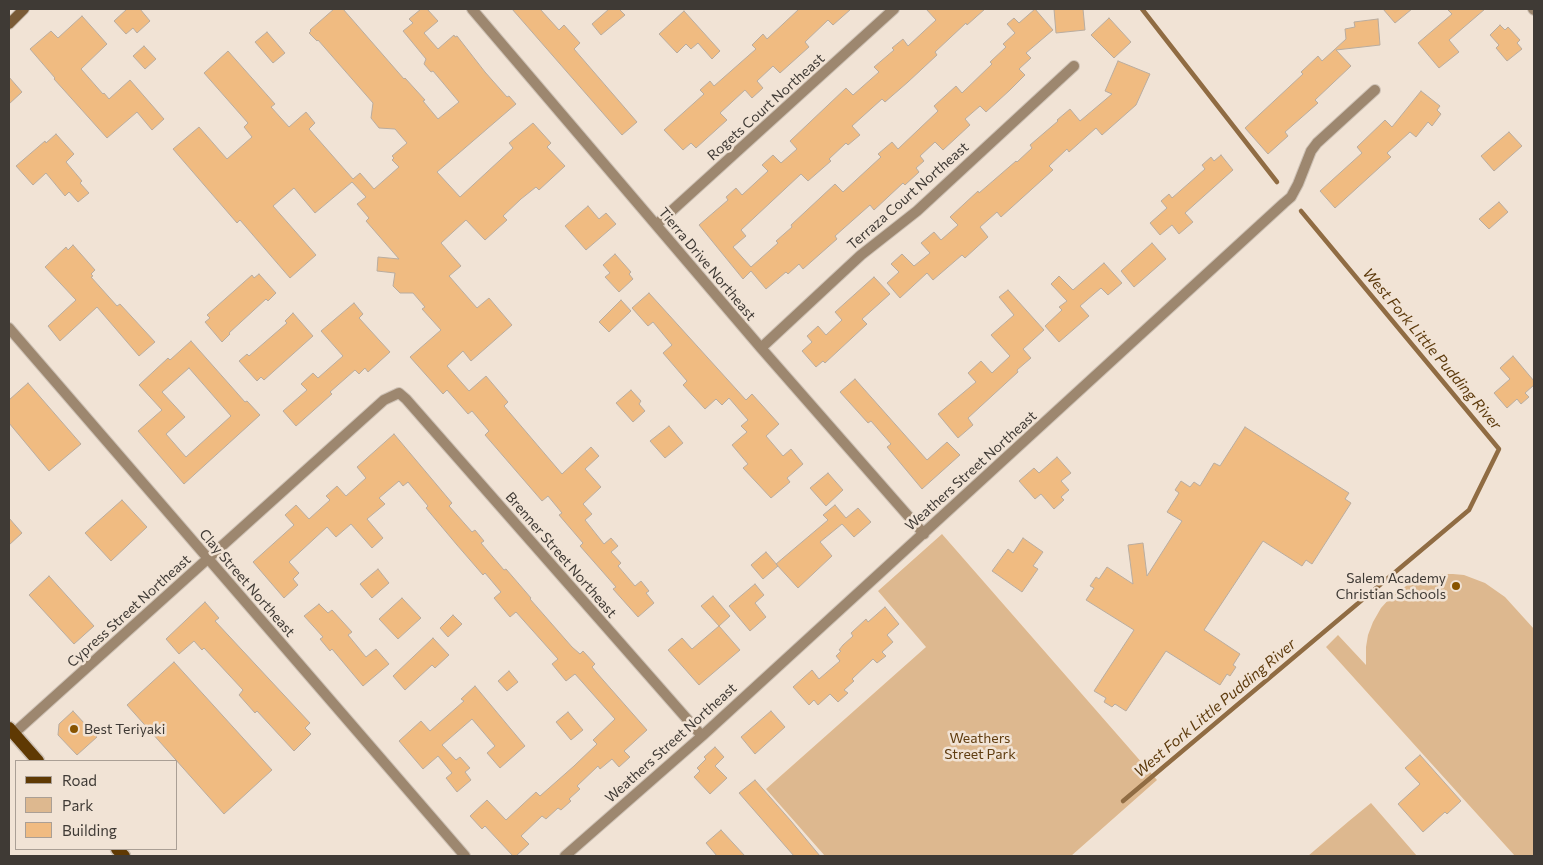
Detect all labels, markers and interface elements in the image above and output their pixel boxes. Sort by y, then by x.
street label: Rogets Court Northeast [704,50,828,164]
street label: Terraza Court Northeast [844,139,972,253]
street label: Tierra Drive Northeast [655,204,759,324]
water label: West Fork Little Pudding River [1359,264,1505,434]
street label: Weathers Street Northeast [902,408,1040,534]
street label: Brenner Street Northeast [502,489,620,621]
street label: Clay Street Northeast [196,526,298,640]
street label: Cypress Street Northeast [64,551,194,671]
place label: Salem Academy Christian Schools [1336,570,1446,602]
marker: Salem Academy Christian Schools [1450,580,1462,592]
water label: West Fork Little Pudding River [1130,635,1300,781]
street label: Weathers Street Northeast [602,680,740,806]
place label: Best Teriyaki [84,721,165,737]
marker: Best Teriyaki [68,723,80,735]
park label: Weathers Street Park [944,730,1016,762]
legend [15,760,178,850]
text: Road [62,771,97,789]
text: Park [62,796,93,814]
text: Building [62,821,117,839]

